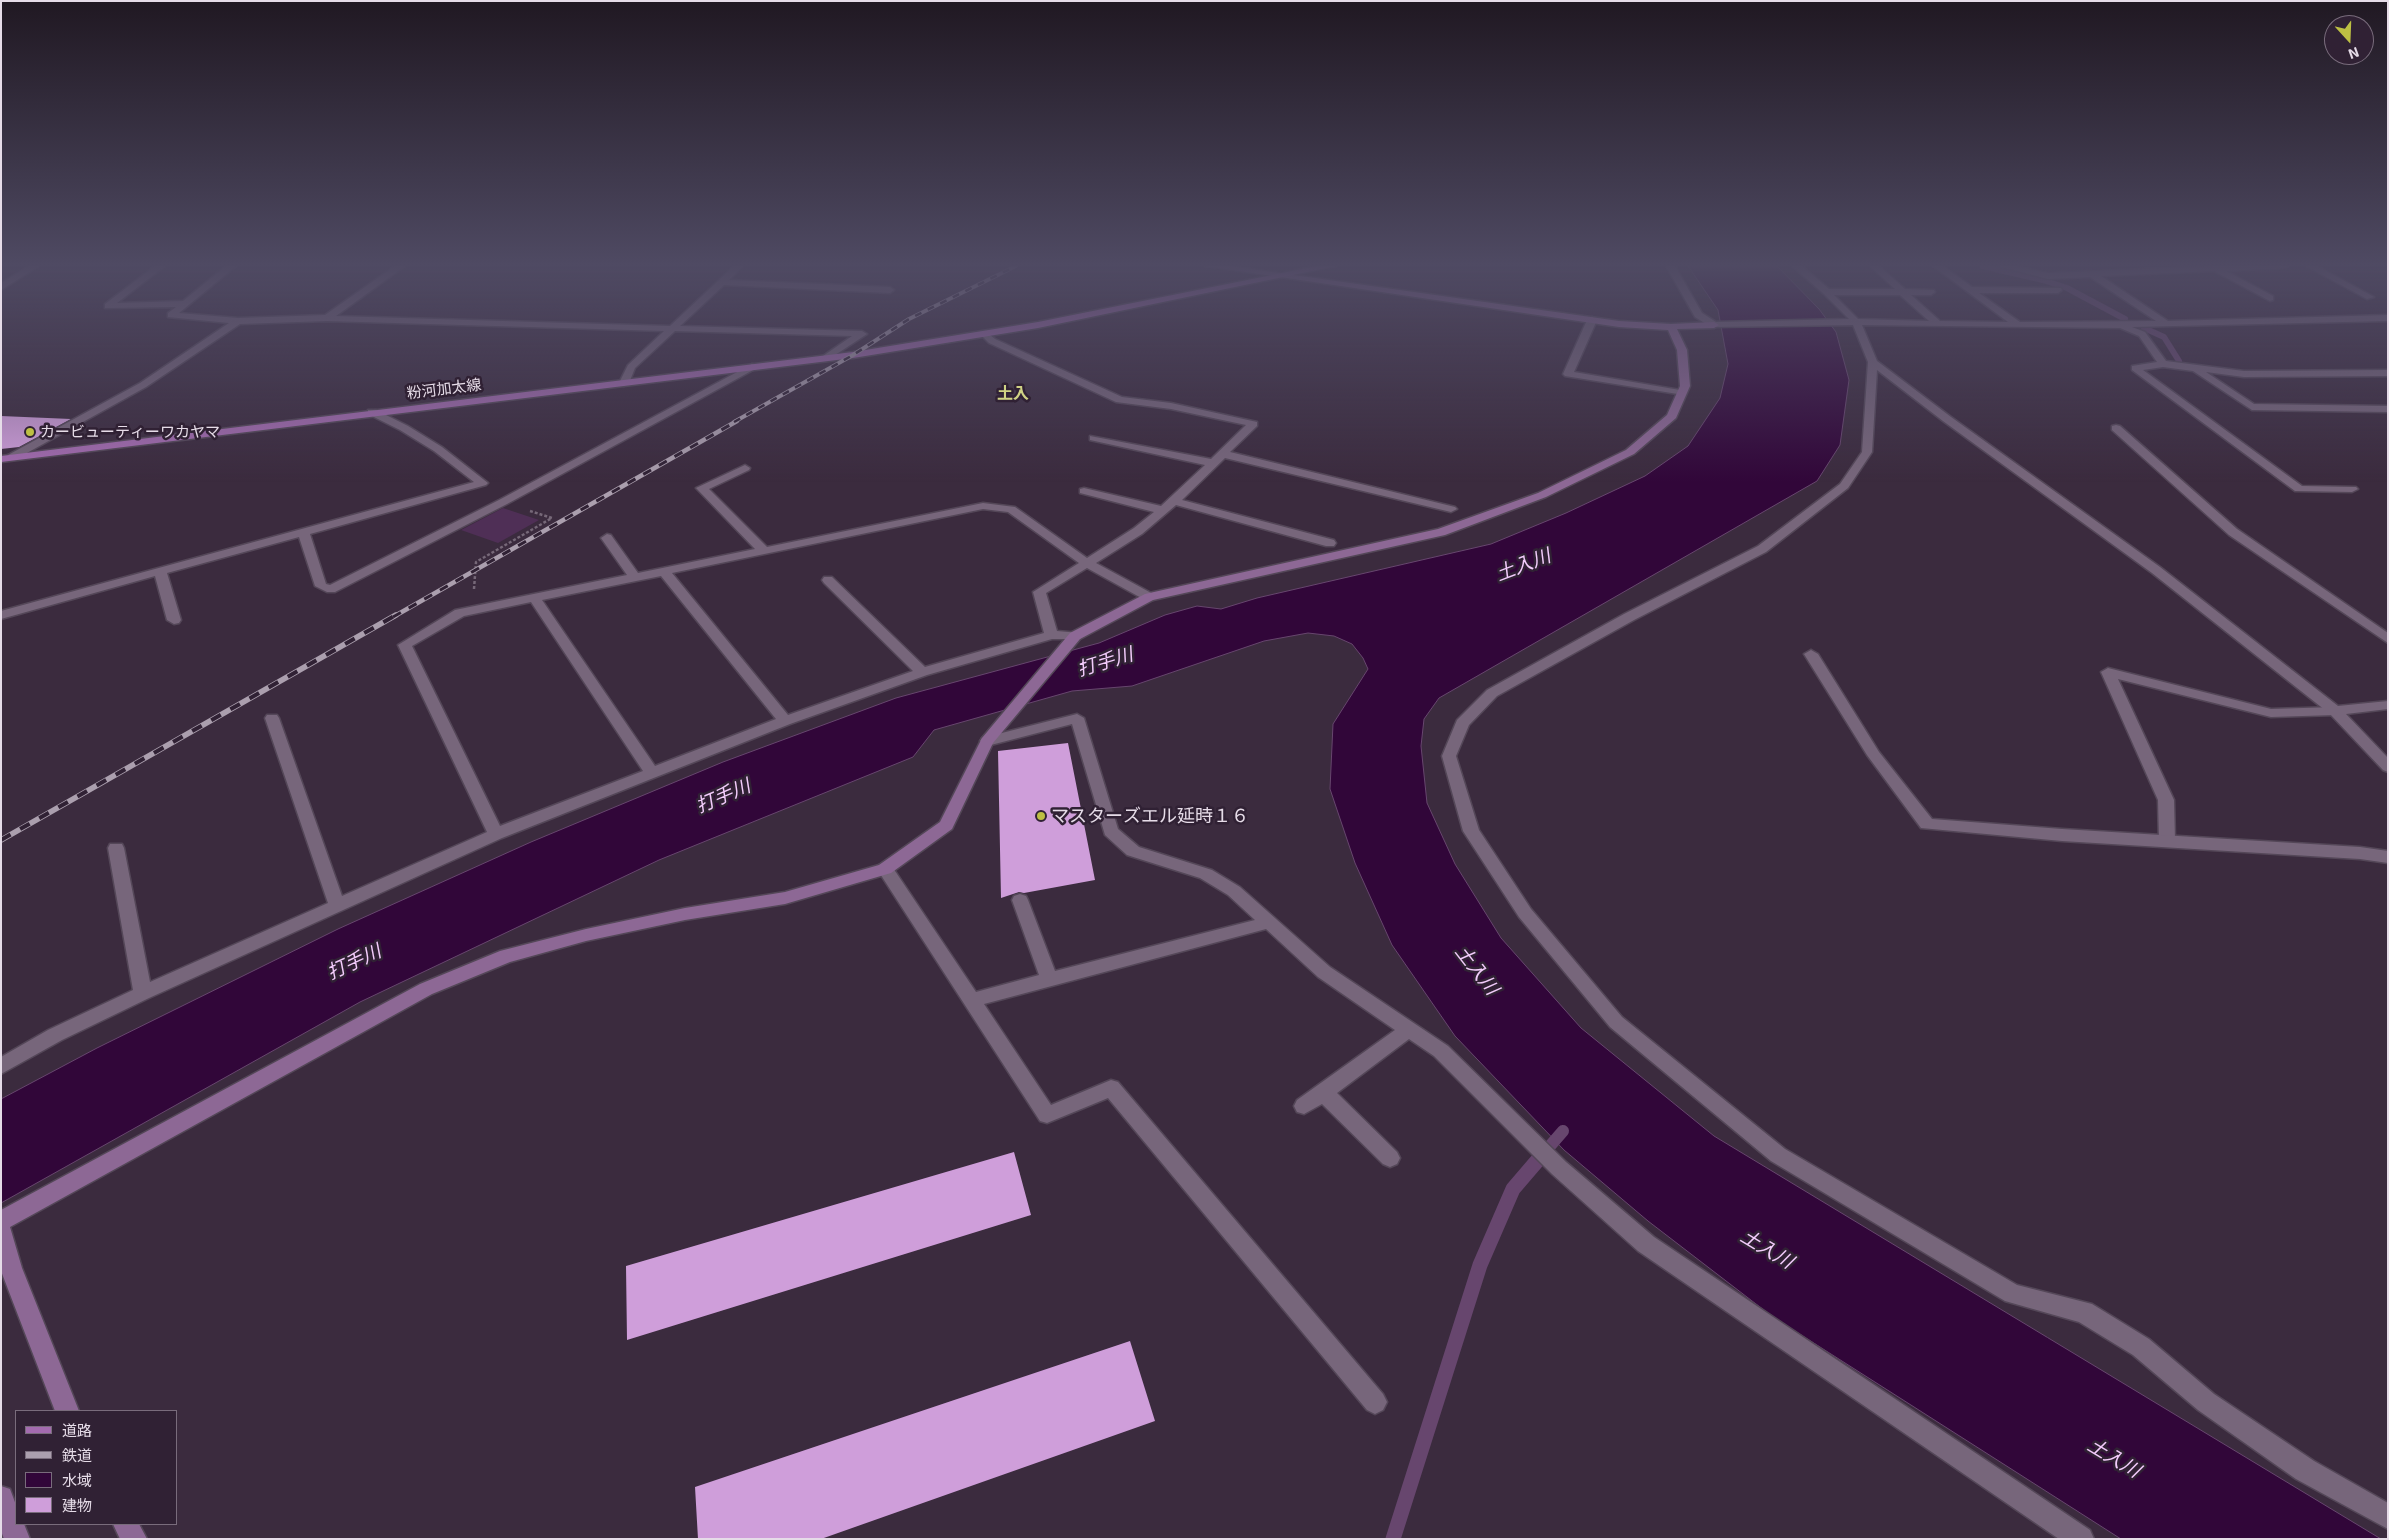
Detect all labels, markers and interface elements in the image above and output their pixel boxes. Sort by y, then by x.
north arrow [2324,15,2374,65]
text: N [2346,44,2362,63]
street label: 粉河加太線 [406,375,482,403]
district label: 土入 [997,384,1029,404]
place label: カービューティーワカヤマ [40,423,220,441]
marker: カービューティーワカヤマ [24,426,36,438]
water label: 土入川 [1492,544,1554,586]
water label: 打手川 [1074,643,1136,681]
water label: 打手川 [692,774,754,818]
place label: マスターズエル延時１６ [1051,805,1249,827]
marker: マスターズエル延時１６ [1035,810,1047,822]
water label: 打手川 [323,940,385,984]
water label: 土入川 [1450,941,1504,999]
water label: 土入川 [1737,1225,1797,1273]
legend [15,1410,178,1525]
text: 道路 [62,1421,92,1439]
water label: 土入川 [2084,1434,2144,1482]
text: 鉄道 [62,1446,92,1464]
text: 水域 [62,1471,92,1489]
text: 建物 [62,1496,92,1514]

